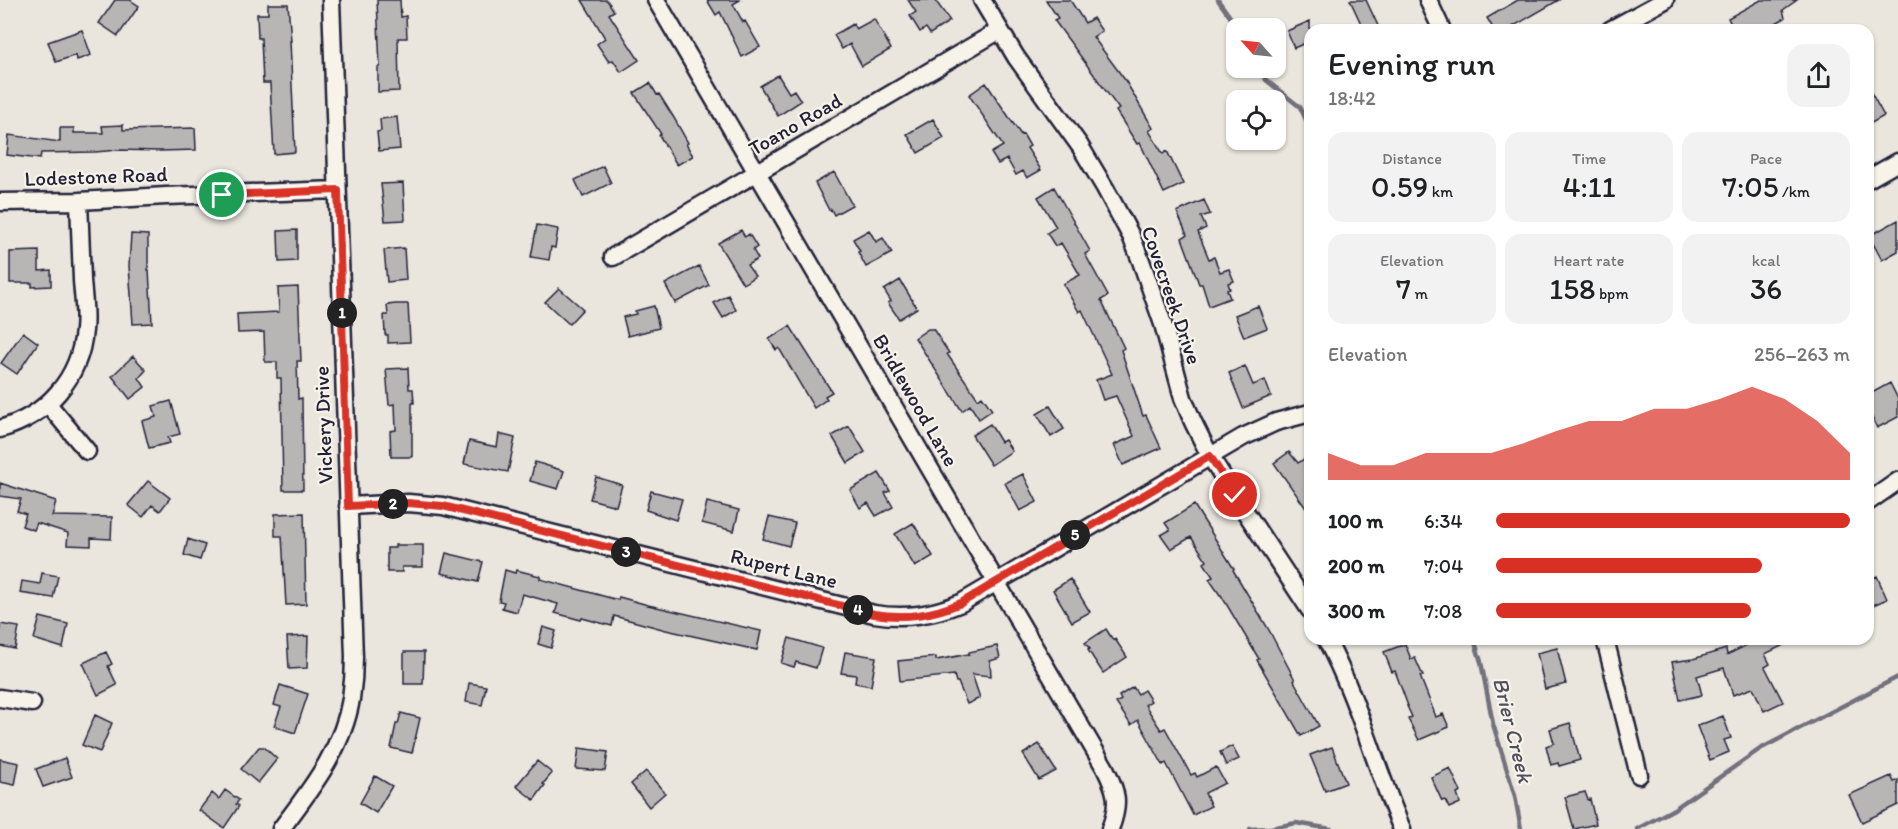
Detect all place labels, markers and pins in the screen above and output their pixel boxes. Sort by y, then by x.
pin [196,169,247,220]
pin: 1 [327,298,357,328]
pin [1209,469,1260,520]
pin: 2 [378,489,408,519]
pin: 5 [1060,520,1090,550]
pin: 3 [611,537,641,567]
pin: 4 [843,595,873,625]

